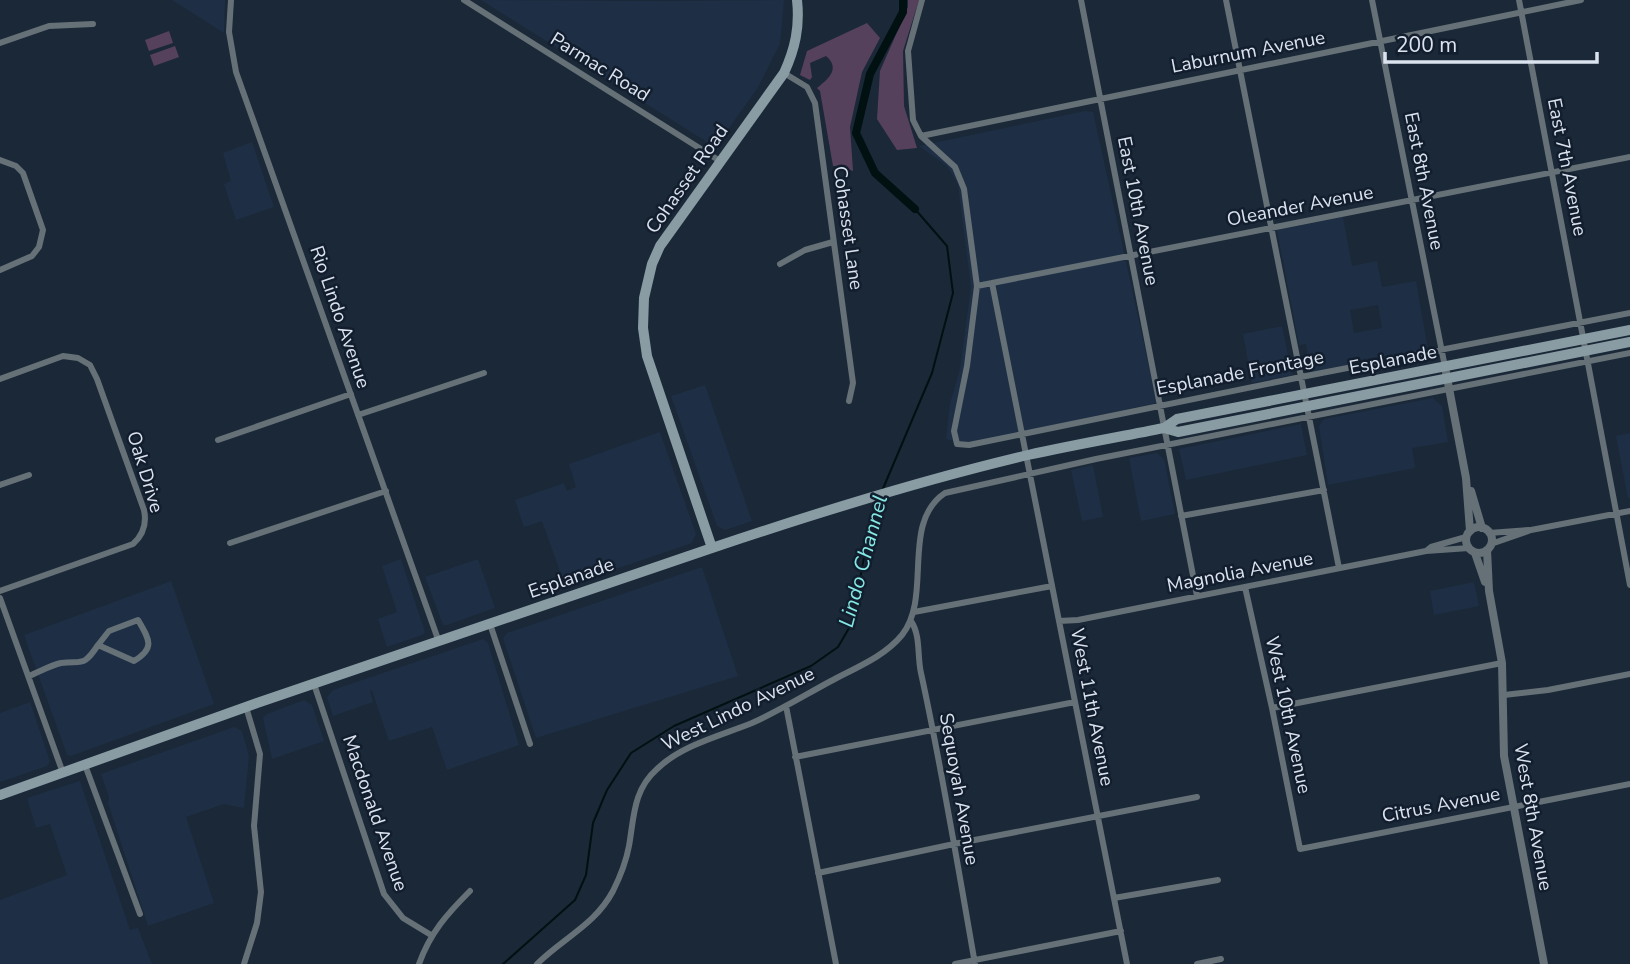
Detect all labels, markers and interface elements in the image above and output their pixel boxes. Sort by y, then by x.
scale bar [1385,21,1597,65]
street label: Laburnum Avenue [1169,24,1327,80]
street label: Parmac Road [545,26,655,108]
text: 200 m [1396,31,1457,59]
street label: East 7th Avenue [1541,96,1593,238]
street label: East 8th Avenue [1398,110,1450,252]
street label: Cohasset Road [640,119,734,239]
street label: East 10th Avenue [1111,134,1165,288]
street label: Cohasset Lane [826,164,870,292]
street label: Oleander Avenue [1225,179,1375,233]
street label: Rio Lindo Avenue [303,242,377,392]
street label: Esplanade [1347,339,1439,381]
street label: Esplanade Frontage [1154,344,1326,402]
street label: Oak Drive [120,428,170,516]
water label: Lindo Channel [832,492,894,630]
street label: Magnolia Avenue [1165,545,1315,599]
street label: Esplanade [525,551,617,605]
street label: West 11th Avenue [1064,626,1120,788]
street label: West 10th Avenue [1259,634,1317,796]
street label: West Lindo Avenue [657,661,819,757]
street label: Sequoyah Avenue [933,711,985,867]
street label: Macdonald Avenue [336,731,414,895]
street label: West 8th Avenue [1507,741,1559,893]
street label: Citrus Avenue [1380,781,1502,829]

